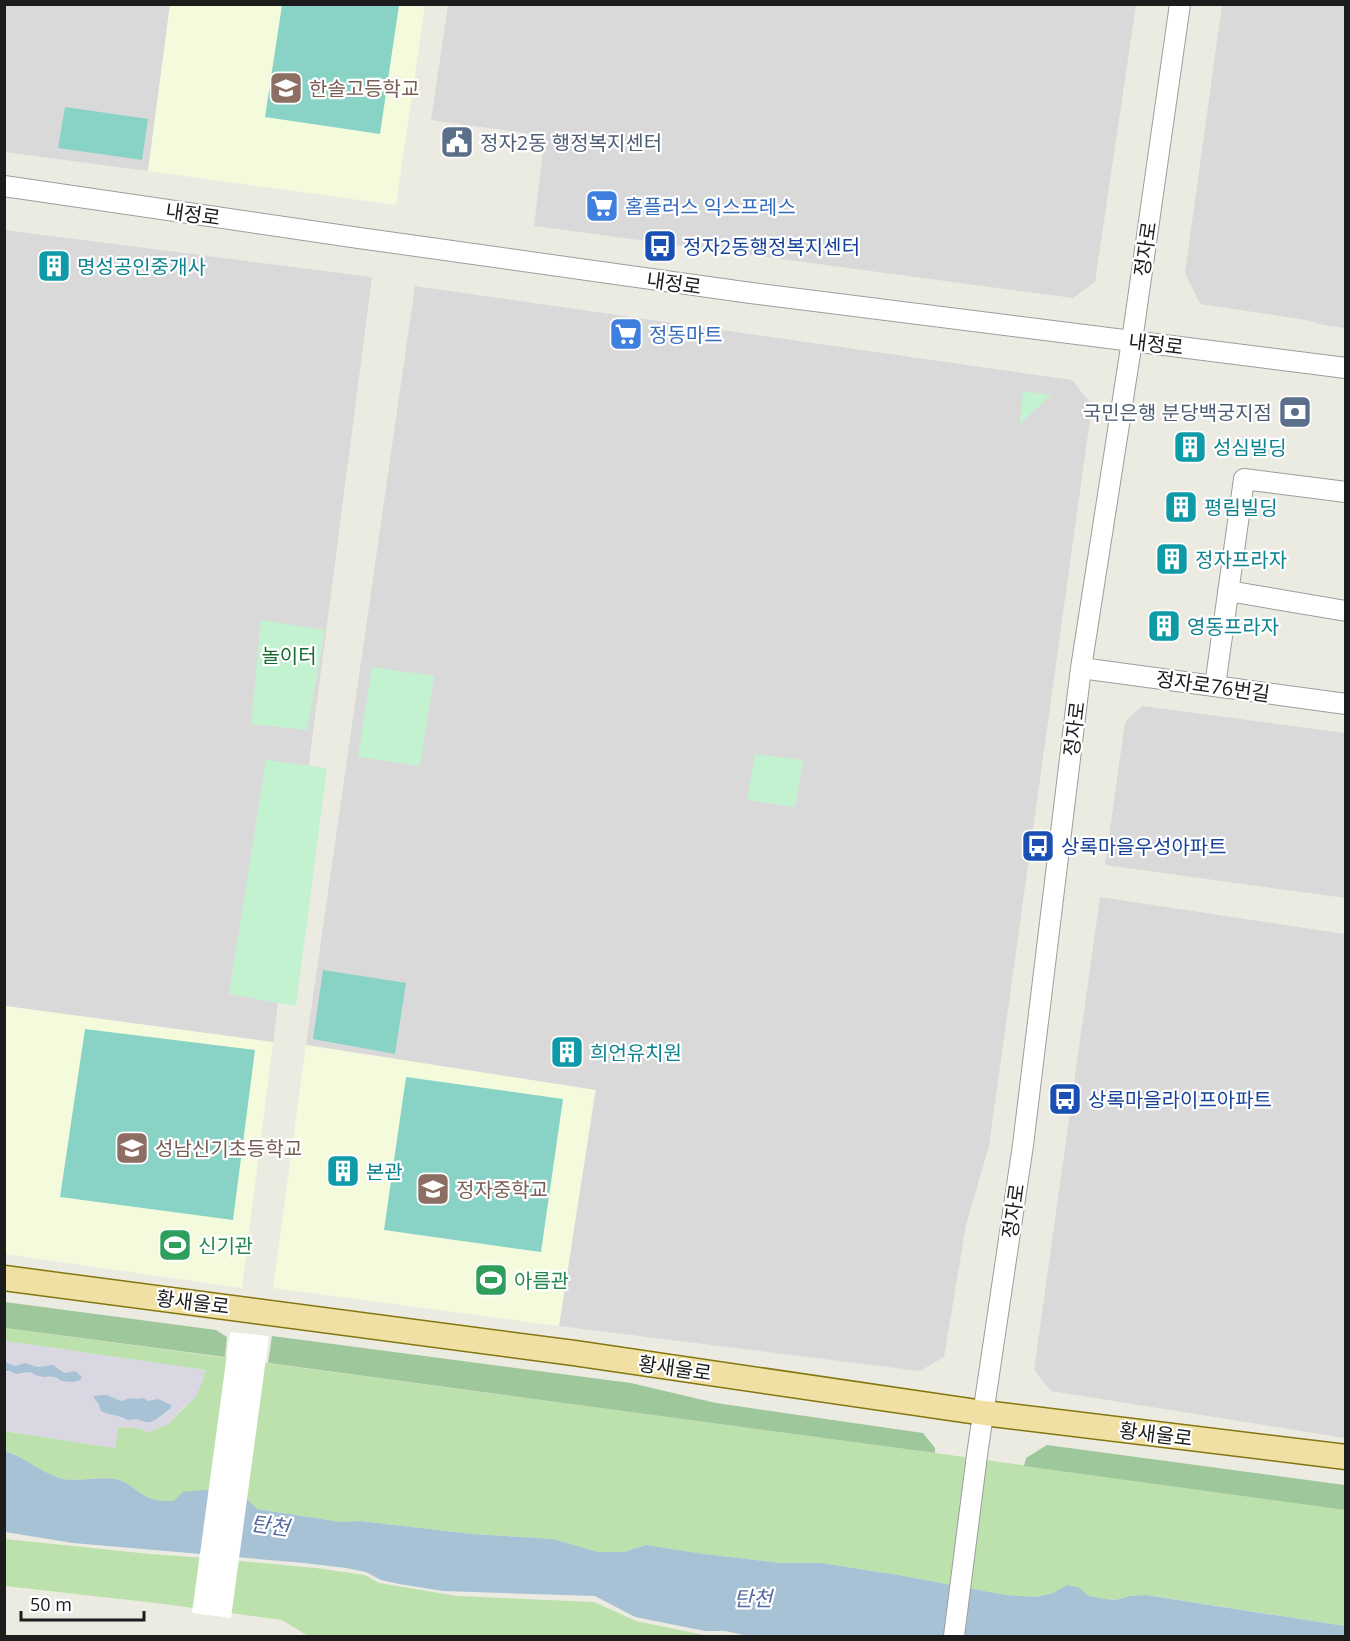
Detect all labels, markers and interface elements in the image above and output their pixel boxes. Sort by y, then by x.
school or university icon: 한솔고등학교 [268,70,304,106]
place label: 한솔고등학교 [309,75,419,102]
public building icon: 정자2동 행정복지센터 [439,124,475,160]
place label: 정자2동 행정복지센터 [480,129,662,156]
supermarket icon: 홈플러스 익스프레스 [584,188,620,224]
place label: 홈플러스 익스프레스 [625,193,796,220]
street label: 내정로 [164,197,222,231]
street label: 정자로 [1128,220,1162,278]
bus stop icon: 정자2동행정복지센터 [642,228,678,264]
place label: 정자2동행정복지센터 [683,233,860,260]
building icon: 명성공인중개사 [36,248,72,284]
place label: 명성공인중개사 [77,253,206,280]
street label: 내정로 [645,266,703,300]
supermarket icon: 정동마트 [608,316,644,352]
place label: 정동마트 [649,321,723,348]
street label: 내정로 [1127,327,1185,361]
bank icon: 국민은행 분당백궁지점 [1277,394,1313,430]
place label: 국민은행 분당백궁지점 [1083,399,1272,426]
building icon: 성심빌딩 [1172,429,1208,465]
place label: 성심빌딩 [1213,434,1287,461]
building icon: 평림빌딩 [1163,489,1199,525]
place label: 평림빌딩 [1204,494,1278,521]
building icon: 정자프라자 [1154,541,1190,577]
place label: 정자프라자 [1195,546,1287,573]
building icon: 영동프라자 [1146,608,1182,644]
place label: 영동프라자 [1187,613,1279,640]
park label: 놀이터 [261,642,317,669]
street label: 정자로76번길 [1154,665,1272,707]
street label: 정자로 [1057,700,1091,758]
bus stop icon: 상록마을우성아파트 [1020,828,1056,864]
place label: 상록마을우성아파트 [1061,833,1227,860]
building icon: 희언유치원 [549,1034,585,1070]
place label: 희언유치원 [590,1039,682,1066]
bus stop icon: 상록마을라이프아파트 [1047,1081,1083,1117]
place label: 상록마을라이프아파트 [1088,1086,1272,1113]
school or university icon: 성남신기초등학교 [114,1130,150,1166]
place label: 성남신기초등학교 [155,1135,302,1162]
building icon: 본관 [325,1153,361,1189]
place label: 본관 [366,1158,403,1185]
school or university icon: 정자중학교 [415,1171,451,1207]
place label: 정자중학교 [456,1176,548,1203]
street label: 정자로 [996,1182,1030,1240]
sports icon: 신기관 [157,1227,193,1263]
place label: 신기관 [198,1232,253,1259]
sports icon: 아름관 [473,1262,509,1298]
place label: 아름관 [514,1267,569,1294]
street label: 황새울로 [155,1284,231,1320]
street label: 황새울로 [637,1350,713,1386]
street label: 황새울로 [1118,1416,1194,1452]
water label: 탄천 [249,1508,294,1542]
scale bar [21,1584,144,1622]
water label: 탄천 [734,1584,775,1612]
text: 50 m [30,1592,72,1616]

